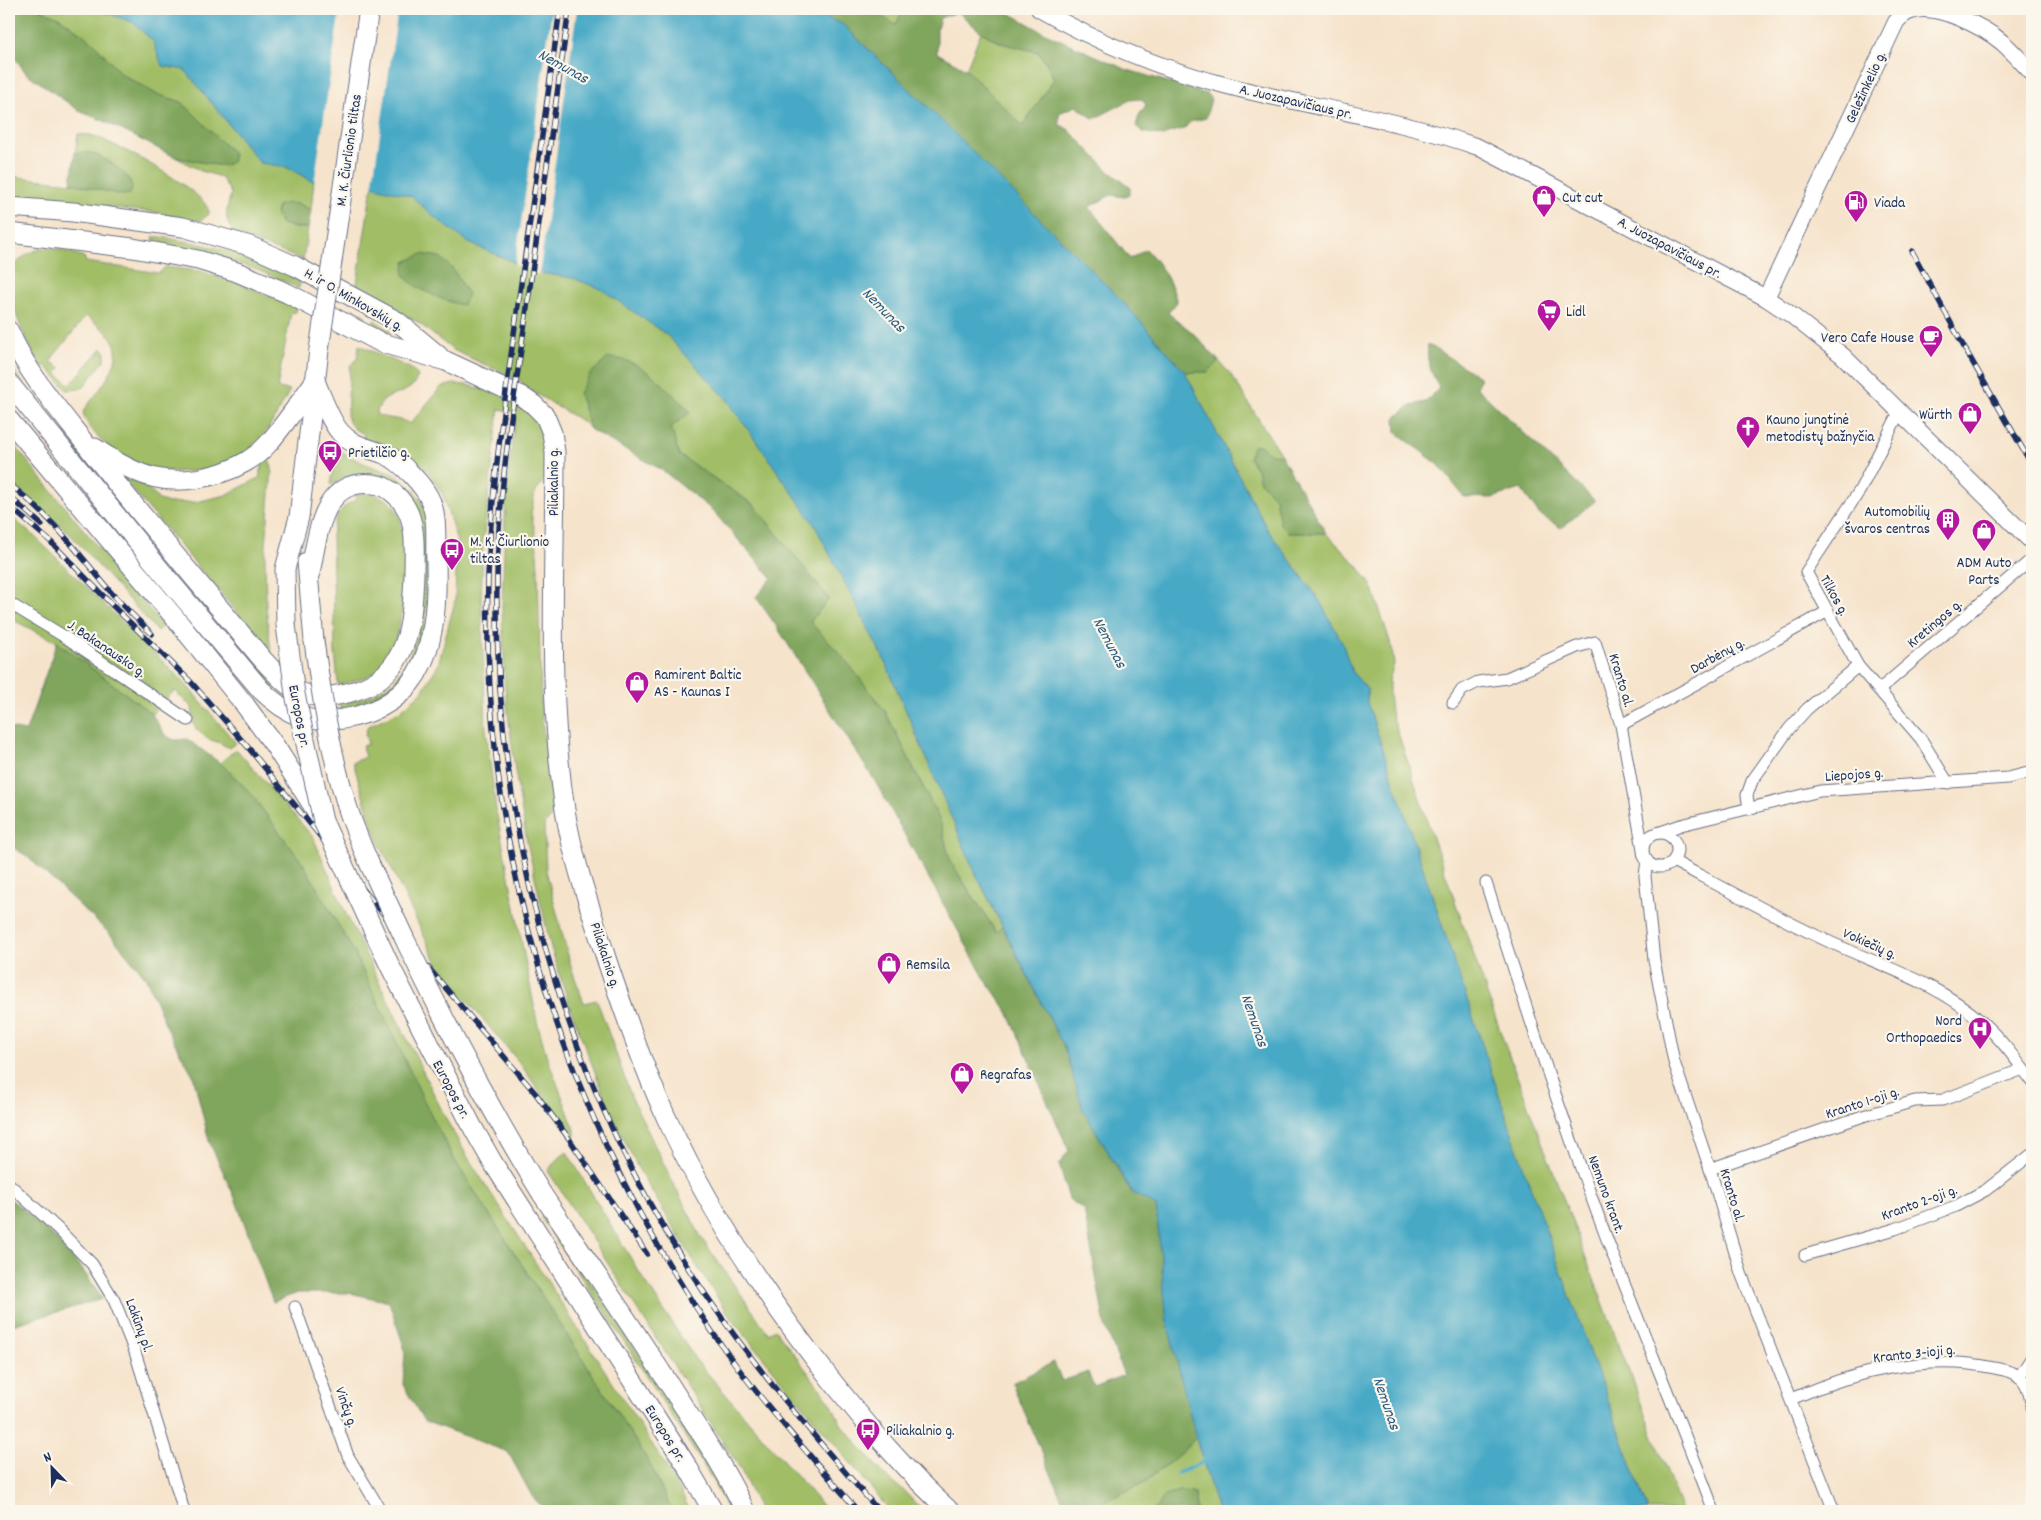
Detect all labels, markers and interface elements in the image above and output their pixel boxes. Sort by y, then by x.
water label: Nemunas [533,44,593,91]
street label: Geležinkelio g. [1840,48,1893,128]
street label: A. Juozapavičiaus pr. [1237,79,1354,127]
street label: M. K. Čiurlionio tiltas [331,93,369,208]
shop icon: Cut cut [1531,184,1557,218]
place label: Cut cut [1562,188,1603,210]
fuel station icon: Viada [1843,189,1869,223]
place label: Viada [1874,193,1906,215]
street label: A. Juozapavičiaus pr. [1613,212,1725,286]
street label: H. ir O. Minkovskių g. [299,263,407,338]
water label: Nemunas [856,283,911,339]
supermarket icon: Lidl [1536,298,1562,332]
place label: Lidl [1566,302,1586,324]
cafe icon: Vero Cafe House [1918,324,1944,358]
place label: Vero Cafe House [1821,328,1914,350]
shop icon: Würth [1957,401,1983,435]
place label: Würth [1919,405,1952,427]
place label: Kauno jungtinė metodistų bažnyčia [1766,410,1875,449]
church icon: Kauno jungtinė metodistų bažnyčia [1735,415,1761,449]
bus stop icon: Prietilčio g. [317,439,343,473]
place label: Prietilčio g. [348,443,410,465]
street label: Piliakalnio g. [544,448,566,516]
place label: Automobilių švaros centras [1844,502,1931,541]
building icon: Automobilių švaros centras [1935,507,1961,541]
shop icon: ADM Auto Parts [1971,518,1997,552]
place label: M. K. Čiurlionio tiltas [470,532,549,571]
bus stop icon: M. K. Čiurlionio tiltas [439,537,465,571]
place label: ADM Auto Parts [1956,553,2012,592]
street label: Tilkos g. [1813,571,1854,621]
street label: Kretingos g. [1903,595,1968,654]
water label: Nemunas [1086,614,1132,674]
street label: J. Bakanausko g. [62,615,150,684]
street label: Darbėnų g. [1687,633,1749,681]
street label: Kranto al. [1601,651,1639,710]
place label: Ramirent Baltic AS - Kaunas I [654,665,741,704]
shop icon: Ramirent Baltic AS - Kaunas I [624,670,650,704]
street label: Europos pr. [281,683,315,750]
street label: Liepojos g. [1824,763,1884,789]
street label: Piliakalnio g. [583,920,625,992]
street label: Vokiečių g. [1839,923,1900,966]
shop icon: Remsila [876,951,902,985]
place label: Remsila [906,955,951,977]
water label: Nemunas [1234,991,1274,1051]
place label: Nord Orthopaedics [1886,1011,1962,1050]
hospital icon: Nord Orthopaedics [1967,1016,1993,1050]
street label: Europos pr. [426,1057,475,1123]
shop icon: Regrafas [949,1061,975,1095]
place label: Regrafas [980,1065,1032,1087]
street label: Kranto 1-oji g. [1823,1082,1902,1126]
street label: Nemuno krant. [1581,1153,1629,1237]
street label: Kranto al. [1712,1166,1750,1225]
street label: Kranto 2-oji g. [1879,1180,1961,1228]
street label: Lakūnų pl. [118,1296,158,1356]
street label: Kranto 3-ioji g. [1872,1340,1956,1370]
water label: Nemunas [1366,1374,1406,1434]
street label: Vinčų g. [328,1384,362,1431]
street label: Europos pr. [638,1401,691,1467]
bus stop icon: Piliakalnio g. [855,1417,881,1451]
place label: Piliakalnio g. [886,1421,955,1443]
north arrow [28,1442,78,1492]
text: N [41,1447,55,1468]

